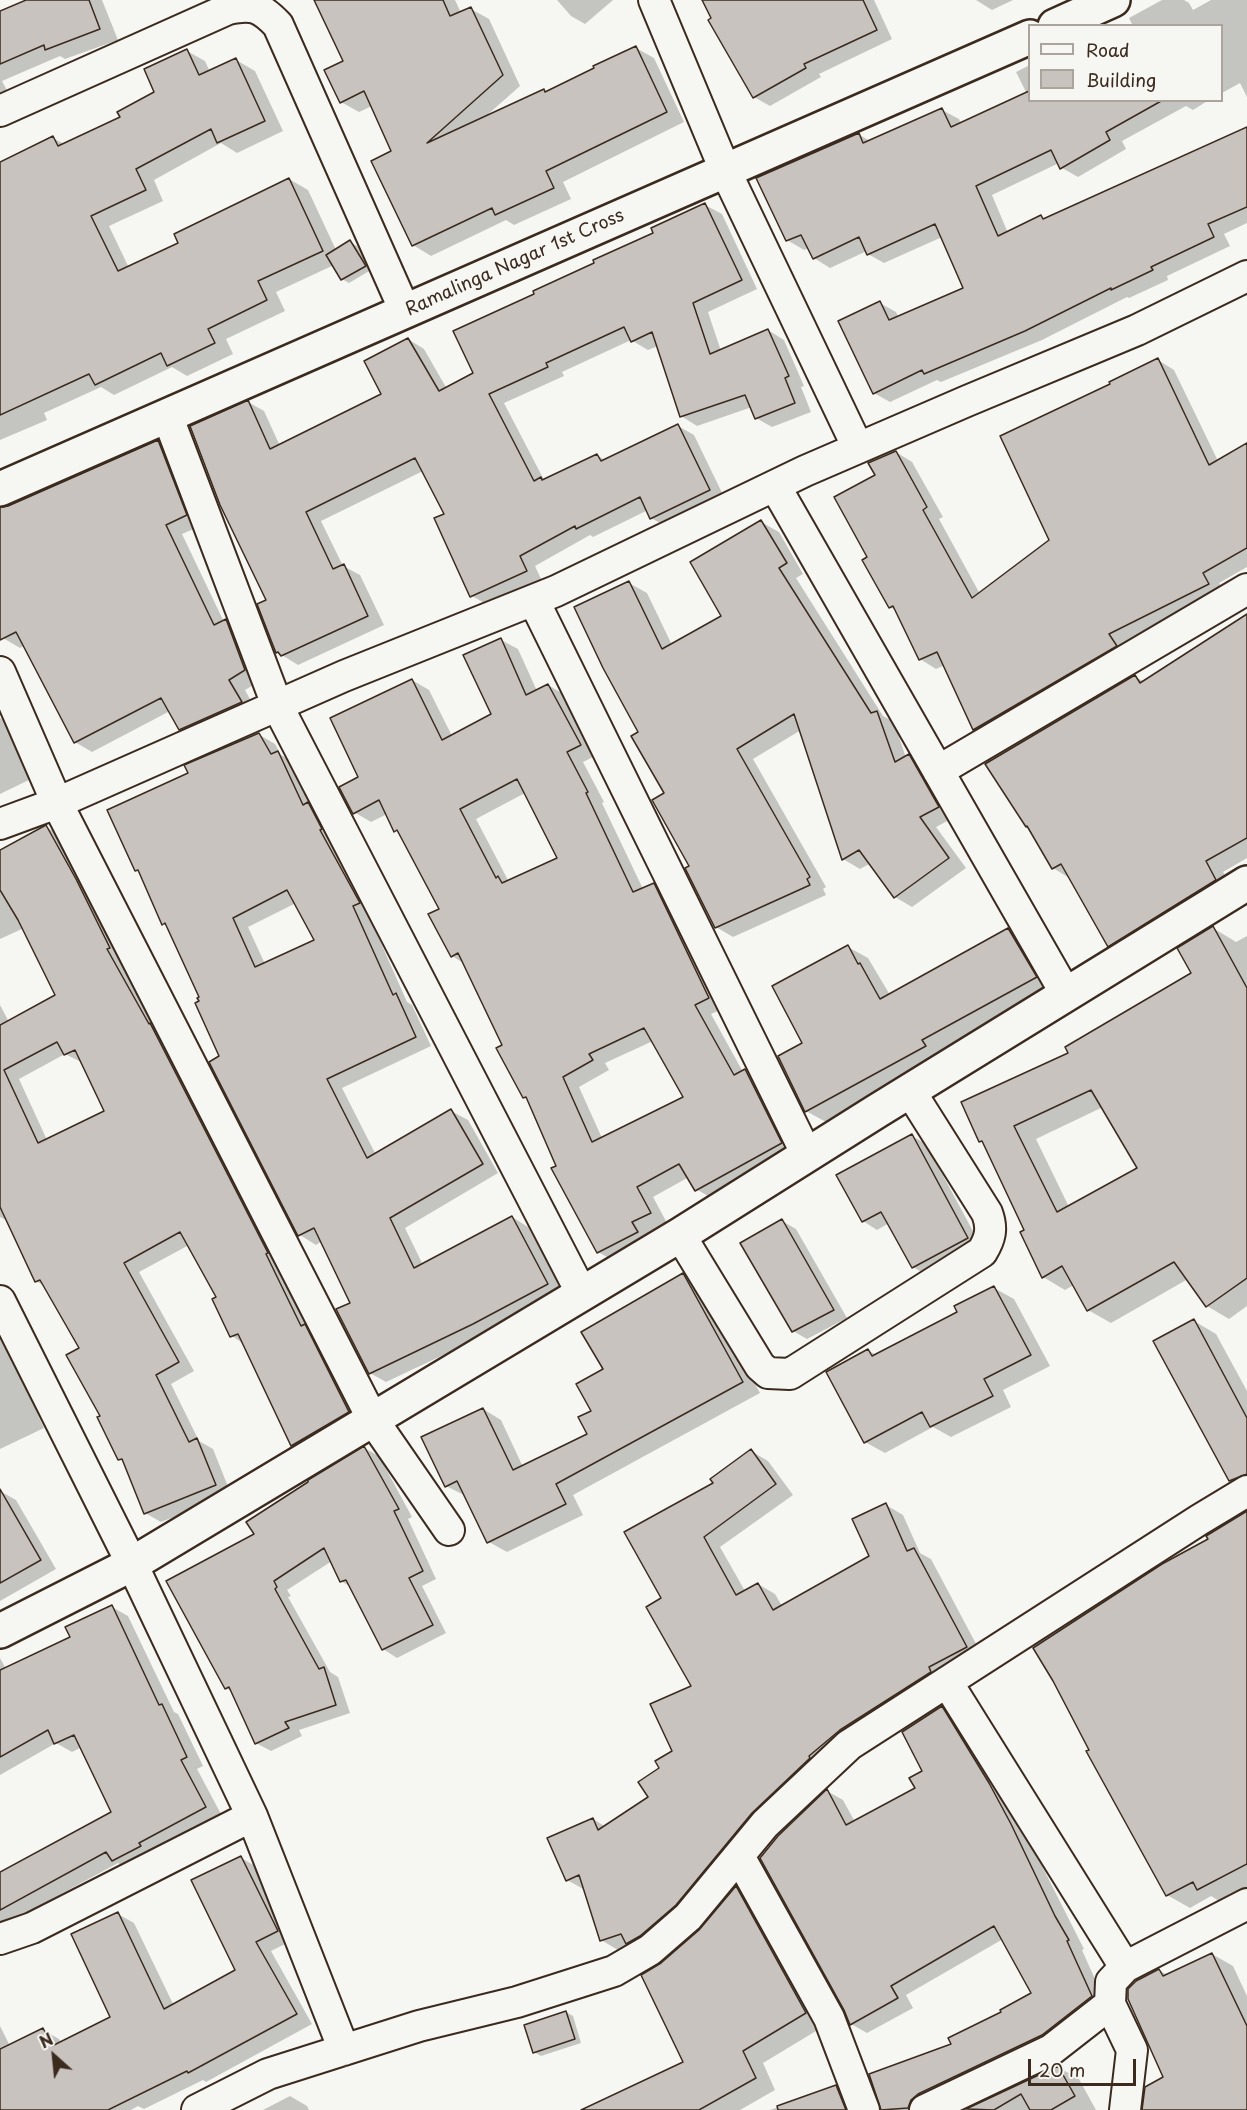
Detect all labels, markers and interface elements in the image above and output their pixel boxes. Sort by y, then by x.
legend [1028,24,1223,102]
text: Road [1086,36,1130,63]
text: Building [1086,66,1156,93]
street label: Ramalinga Nagar 1st Cross [402,205,628,321]
north arrow [24,2026,84,2086]
text: N [35,2026,57,2054]
scale bar [1031,2047,1139,2085]
text: 20 m [1039,2056,1085,2083]

